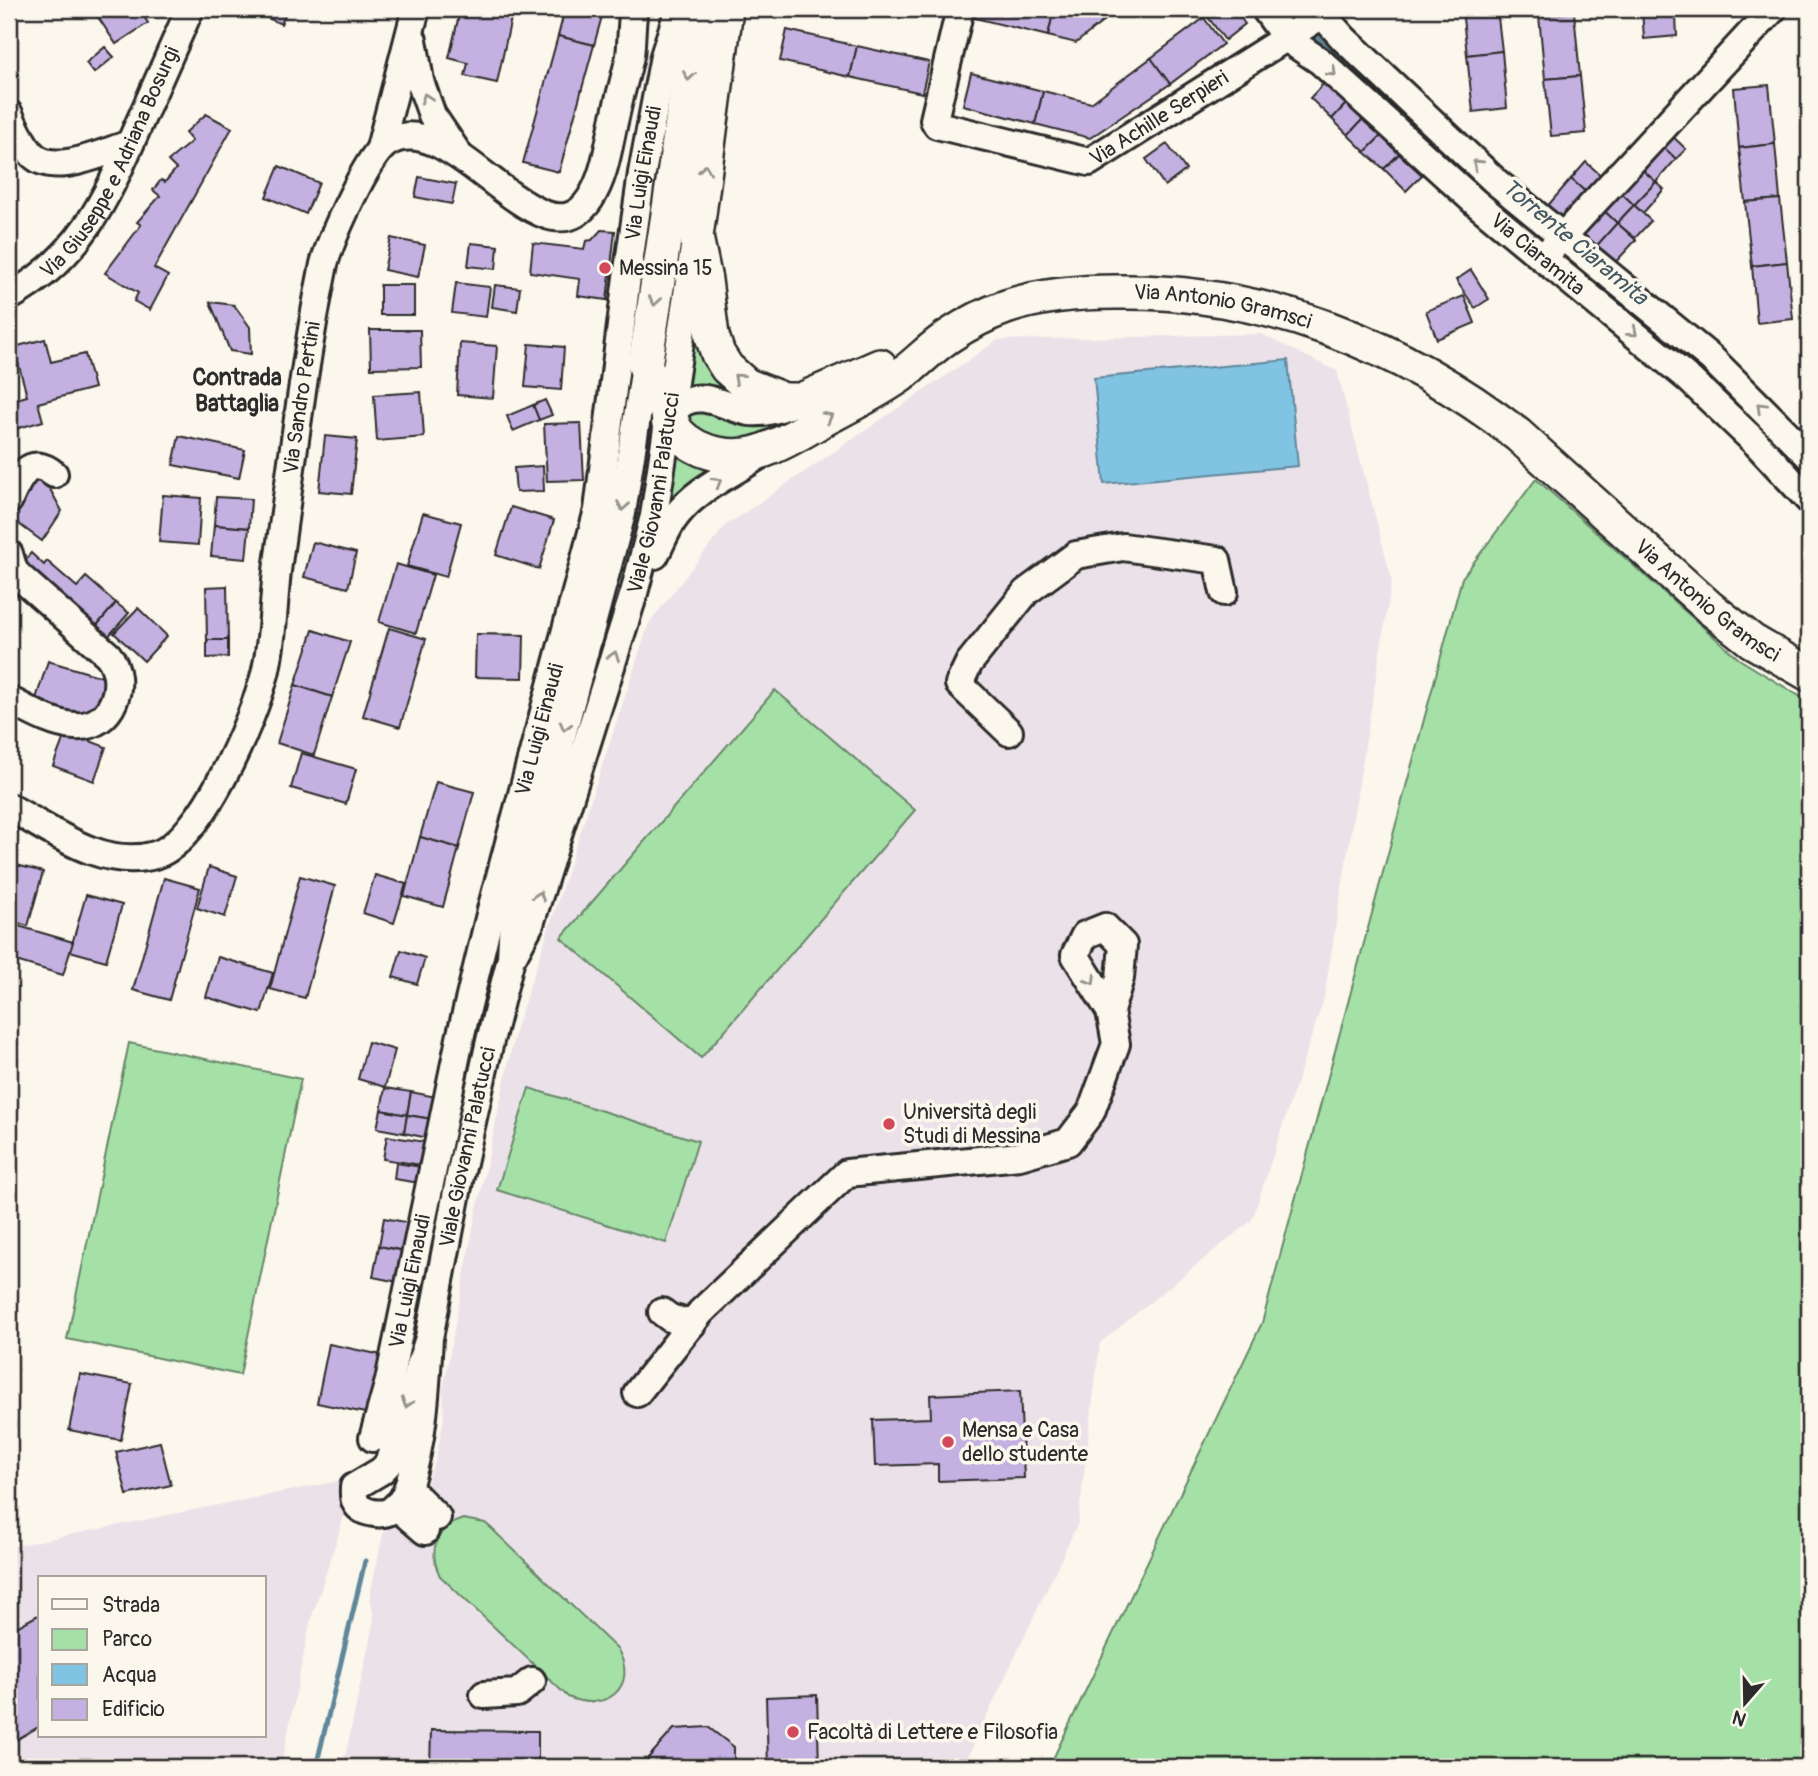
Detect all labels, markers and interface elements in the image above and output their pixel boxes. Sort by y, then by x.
street label: Via Giuseppe e Adriana Bosurgi [34,42,185,284]
street label: Via Achille Serpieri [1084,64,1234,172]
one-way arrow [1323,64,1336,76]
one-way arrow [682,70,697,82]
one-way arrow [420,93,434,105]
street label: Via Luigi Einaudi [619,103,668,242]
one-way arrow [1472,160,1485,172]
one-way arrow [697,163,712,175]
water label: Torrente Ciaramita [1496,172,1655,312]
street label: Via Ciaramita [1485,207,1591,301]
place label: Messina 15 [619,255,713,282]
marker: Messina 15 [597,260,613,276]
street label: Via Antonio Gramsci [1134,278,1316,335]
one-way arrow [648,295,663,307]
street label: Via Sandro Pertini [277,319,327,476]
one-way arrow [1626,324,1638,337]
district label: Contrada Battaglia [192,363,282,418]
one-way arrow [733,374,746,386]
street label: Viale Giovanni Palatucci [621,390,686,597]
one-way arrow [1757,402,1770,415]
one-way arrow [821,412,834,425]
one-way arrow [709,477,722,490]
one-way arrow [616,500,631,512]
street label: Via Antonio Gramsci [1629,533,1785,668]
one-way arrow [606,650,621,662]
street label: Via Luigi Einaudi [509,660,570,799]
one-way arrow [559,720,573,732]
one-way arrow [531,891,545,903]
one-way arrow [1082,973,1095,986]
street label: Viale Giovanni Palatucci [433,1044,502,1250]
place label: Università degli Studi di Messina [903,1099,1041,1150]
marker: Università degli Studi di Messina [881,1116,897,1132]
street label: Via Luigi Einaudi [383,1212,437,1351]
one-way arrow [401,1396,416,1408]
place label: Mensa e Casa dello studente [962,1417,1089,1468]
marker: Mensa e Casa dello studente [940,1434,956,1450]
legend [38,1576,266,1738]
text: Strada [102,1592,160,1619]
text: Parco [102,1626,152,1653]
text: Acqua [102,1662,156,1689]
north arrow [1710,1668,1780,1738]
text: Edificio [102,1696,165,1723]
text: N [1729,1705,1750,1732]
place label: Facoltà di Lettere e Filosofia [807,1719,1058,1746]
marker: Facoltà di Lettere e Filosofia [785,1724,801,1740]

